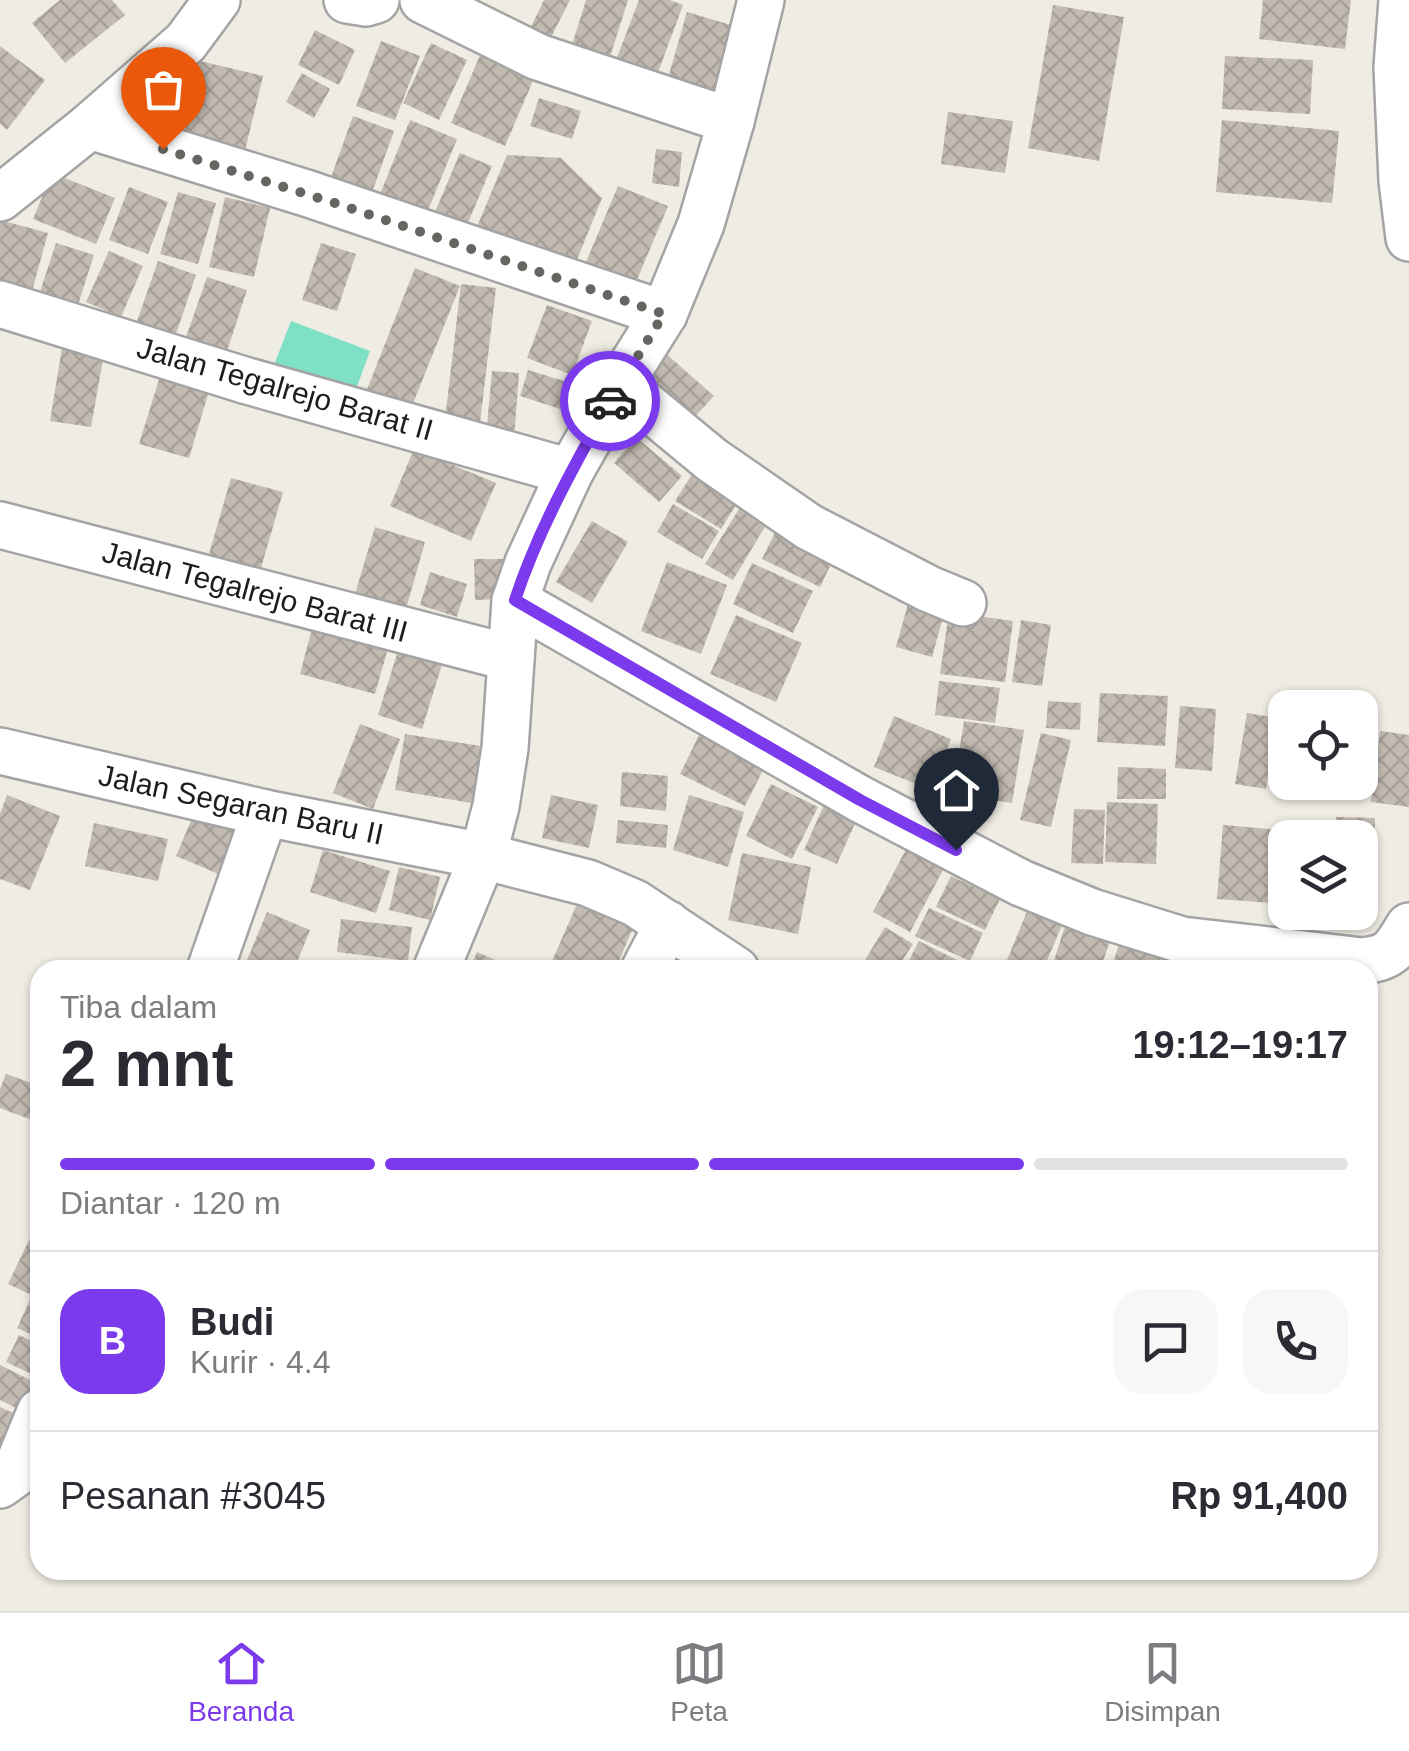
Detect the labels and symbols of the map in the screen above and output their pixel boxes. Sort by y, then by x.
pin [121,47,206,150]
street label: Jalan Tegalrejo Barat II [133,330,437,447]
courier [560,351,660,451]
street label: Jalan Tegalrejo Barat III [99,535,411,648]
pin [914,748,999,851]
street label: Jalan Segaran Baru II [96,758,386,851]

